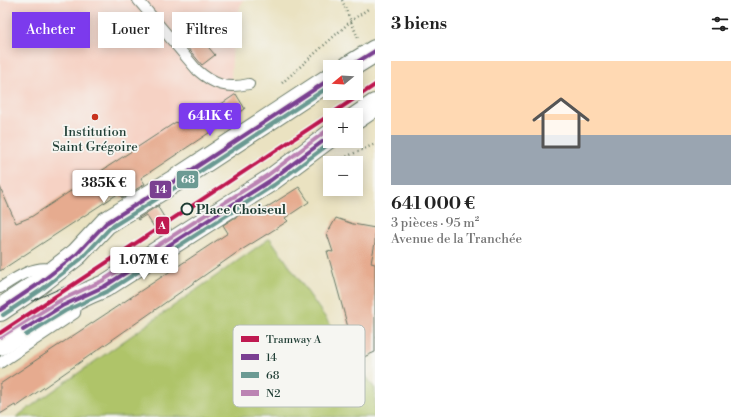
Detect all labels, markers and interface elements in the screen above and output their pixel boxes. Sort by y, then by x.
chip: Acheter [12,12,90,48]
chip: Louer [98,12,164,48]
chip: Filtres [172,12,242,48]
text: 3 biens [391,13,447,35]
icon: filters [709,13,731,35]
north arrow [323,60,363,100]
map controls [323,60,363,196]
icon: home [525,87,597,159]
pin: 641K € [177,103,243,137]
text: 641K € [188,108,232,124]
button: + [323,108,363,148]
marker: Institution Saint Grégoire [90,112,100,122]
place label: Institution Saint Grégoire [52,124,138,155]
button: − [323,156,363,196]
pin: 385K € [71,170,137,204]
line badge: 68 [176,170,199,189]
text: 68 [181,173,195,187]
text: 385K € [81,175,127,191]
line badge: 14 [149,180,172,199]
text: 14 [155,183,167,197]
text: 641 000 € [391,193,475,215]
marker: Place Choiseul [180,202,194,216]
place label: Place Choiseul [196,202,287,218]
text: 3 pièces · 95 m² [391,215,479,231]
line badge: A [155,216,170,235]
text: A [157,219,167,233]
text: Avenue de la Tranchée [391,231,522,247]
pin: 1.07M € [107,247,181,281]
text: 1.07M € [119,252,169,268]
legend [233,325,365,407]
text: Tramway A [266,333,322,347]
text: 14 [266,351,277,365]
text: 68 [266,369,280,383]
text: N2 [266,387,280,401]

